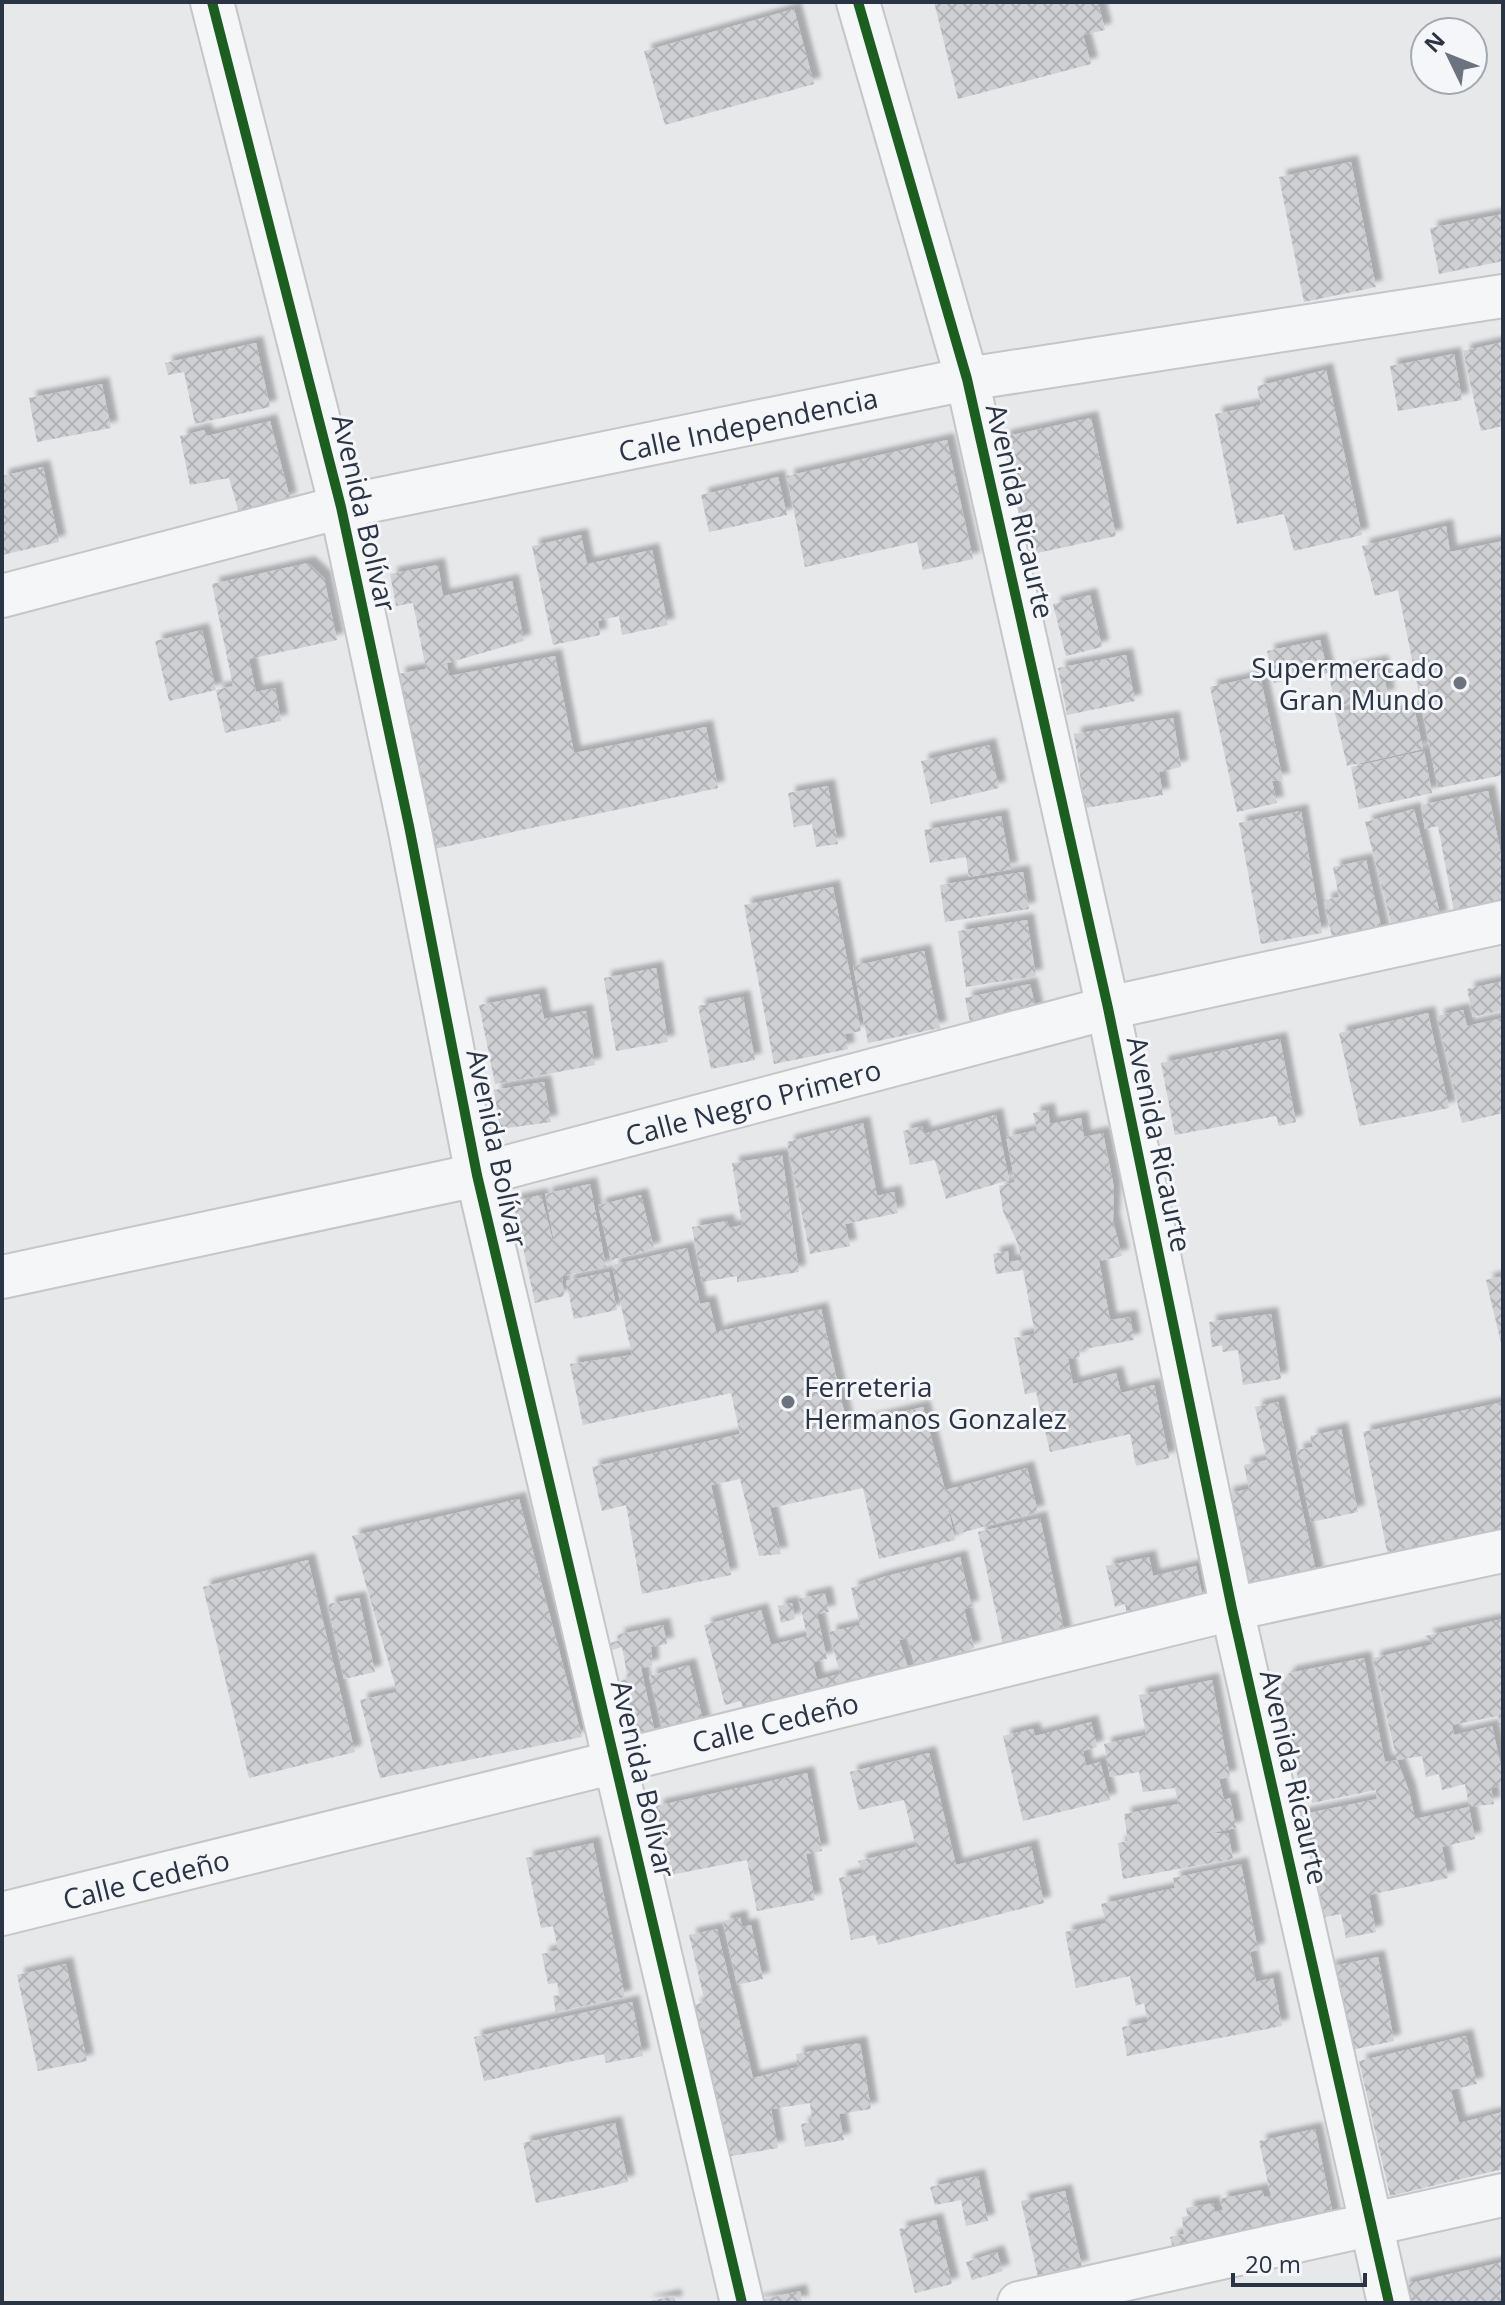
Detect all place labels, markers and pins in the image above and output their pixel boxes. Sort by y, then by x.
place label: Supermercado Gran Mundo [1251,648,1444,718]
marker: Supermercado Gran Mundo [1451,674,1469,692]
place label: Ferreteria Hermanos Gonzalez [804,1367,1067,1437]
marker: Ferreteria Hermanos Gonzalez [779,1393,797,1411]

